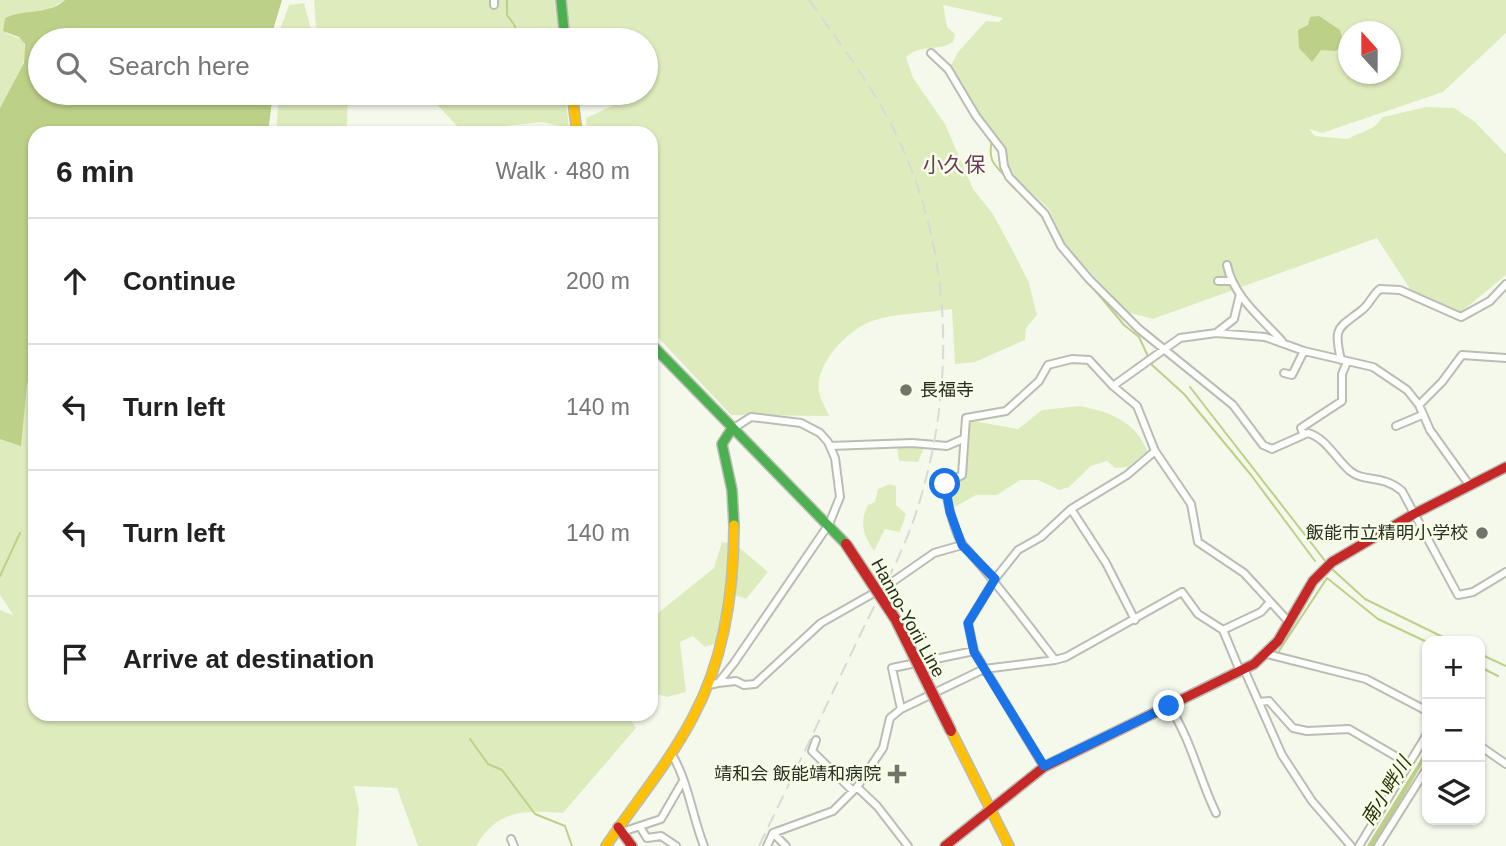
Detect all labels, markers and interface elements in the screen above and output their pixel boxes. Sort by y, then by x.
north arrow [1338,21,1401,84]
search box [28,28,658,105]
icon: search [52,48,90,86]
text: Search here [108,51,250,81]
district label: 小久保 [923,153,986,176]
text: 6 min [56,155,134,188]
text: Walk · 480 m [495,158,630,184]
icon: ahead [56,262,94,300]
text: Continue [123,266,236,296]
text: 200 m [566,268,630,294]
place label: 長福寺 [920,380,974,400]
marker: 長福寺 [898,382,914,398]
icon: left [56,388,94,426]
text: Turn left [123,392,225,422]
text: 140 m [566,394,630,420]
route start [929,468,960,499]
icon: left [56,514,94,552]
text: Turn left [123,518,225,548]
text: 140 m [566,520,630,546]
place label: 飯能市立精明小学校 [1306,523,1468,543]
marker: 飯能市立精明小学校 [1474,525,1490,541]
street label: Hanno-Yorii Line [867,555,949,681]
map controls [1422,636,1485,825]
button: + [1422,636,1485,699]
icon: arrive [56,640,94,678]
text: Arrive at destination [123,644,374,674]
route end [1153,690,1184,721]
button: − [1422,699,1485,762]
water label: 南小畔川 [1357,752,1416,829]
button: layers [1422,762,1485,825]
place label: 靖和会 飯能靖和病院 [714,764,881,784]
marker: 靖和会 飯能靖和病院 [887,764,907,784]

